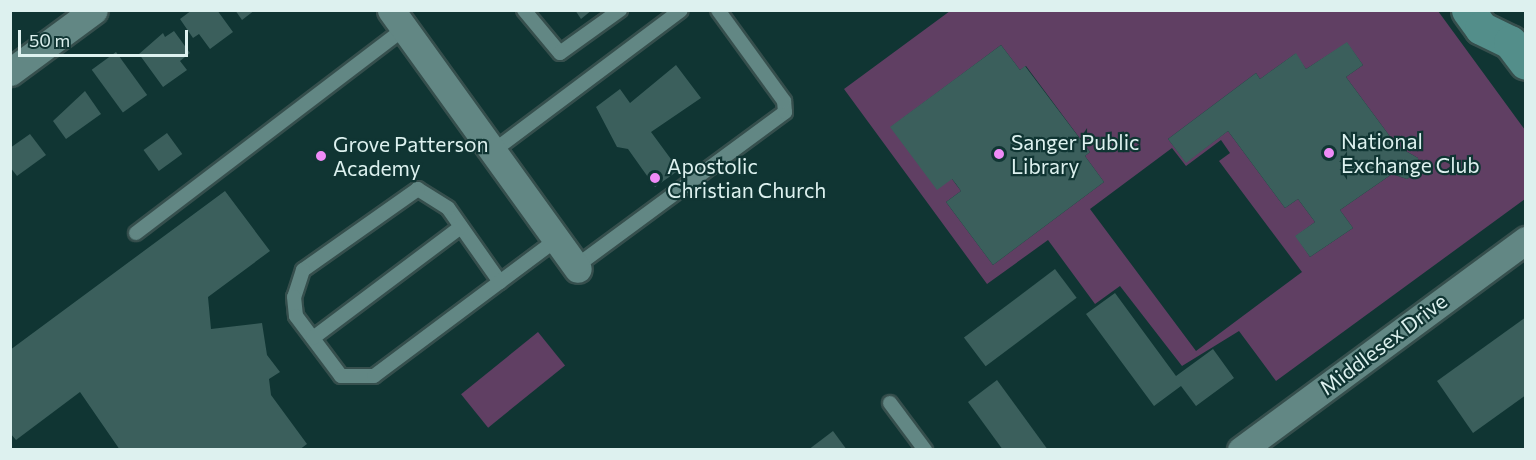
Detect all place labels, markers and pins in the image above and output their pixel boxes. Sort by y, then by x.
place label: National Exchange Club [1341,128,1480,178]
place label: Sanger Public Library [1011,129,1139,179]
place label: Grove Patterson Academy [333,131,489,181]
marker: National Exchange Club [1322,146,1336,160]
marker: Sanger Public Library [992,147,1006,161]
marker: Grove Patterson Academy [314,149,328,163]
place label: Apostolic Christian Church [667,153,826,203]
marker: Apostolic Christian Church [648,171,662,185]

